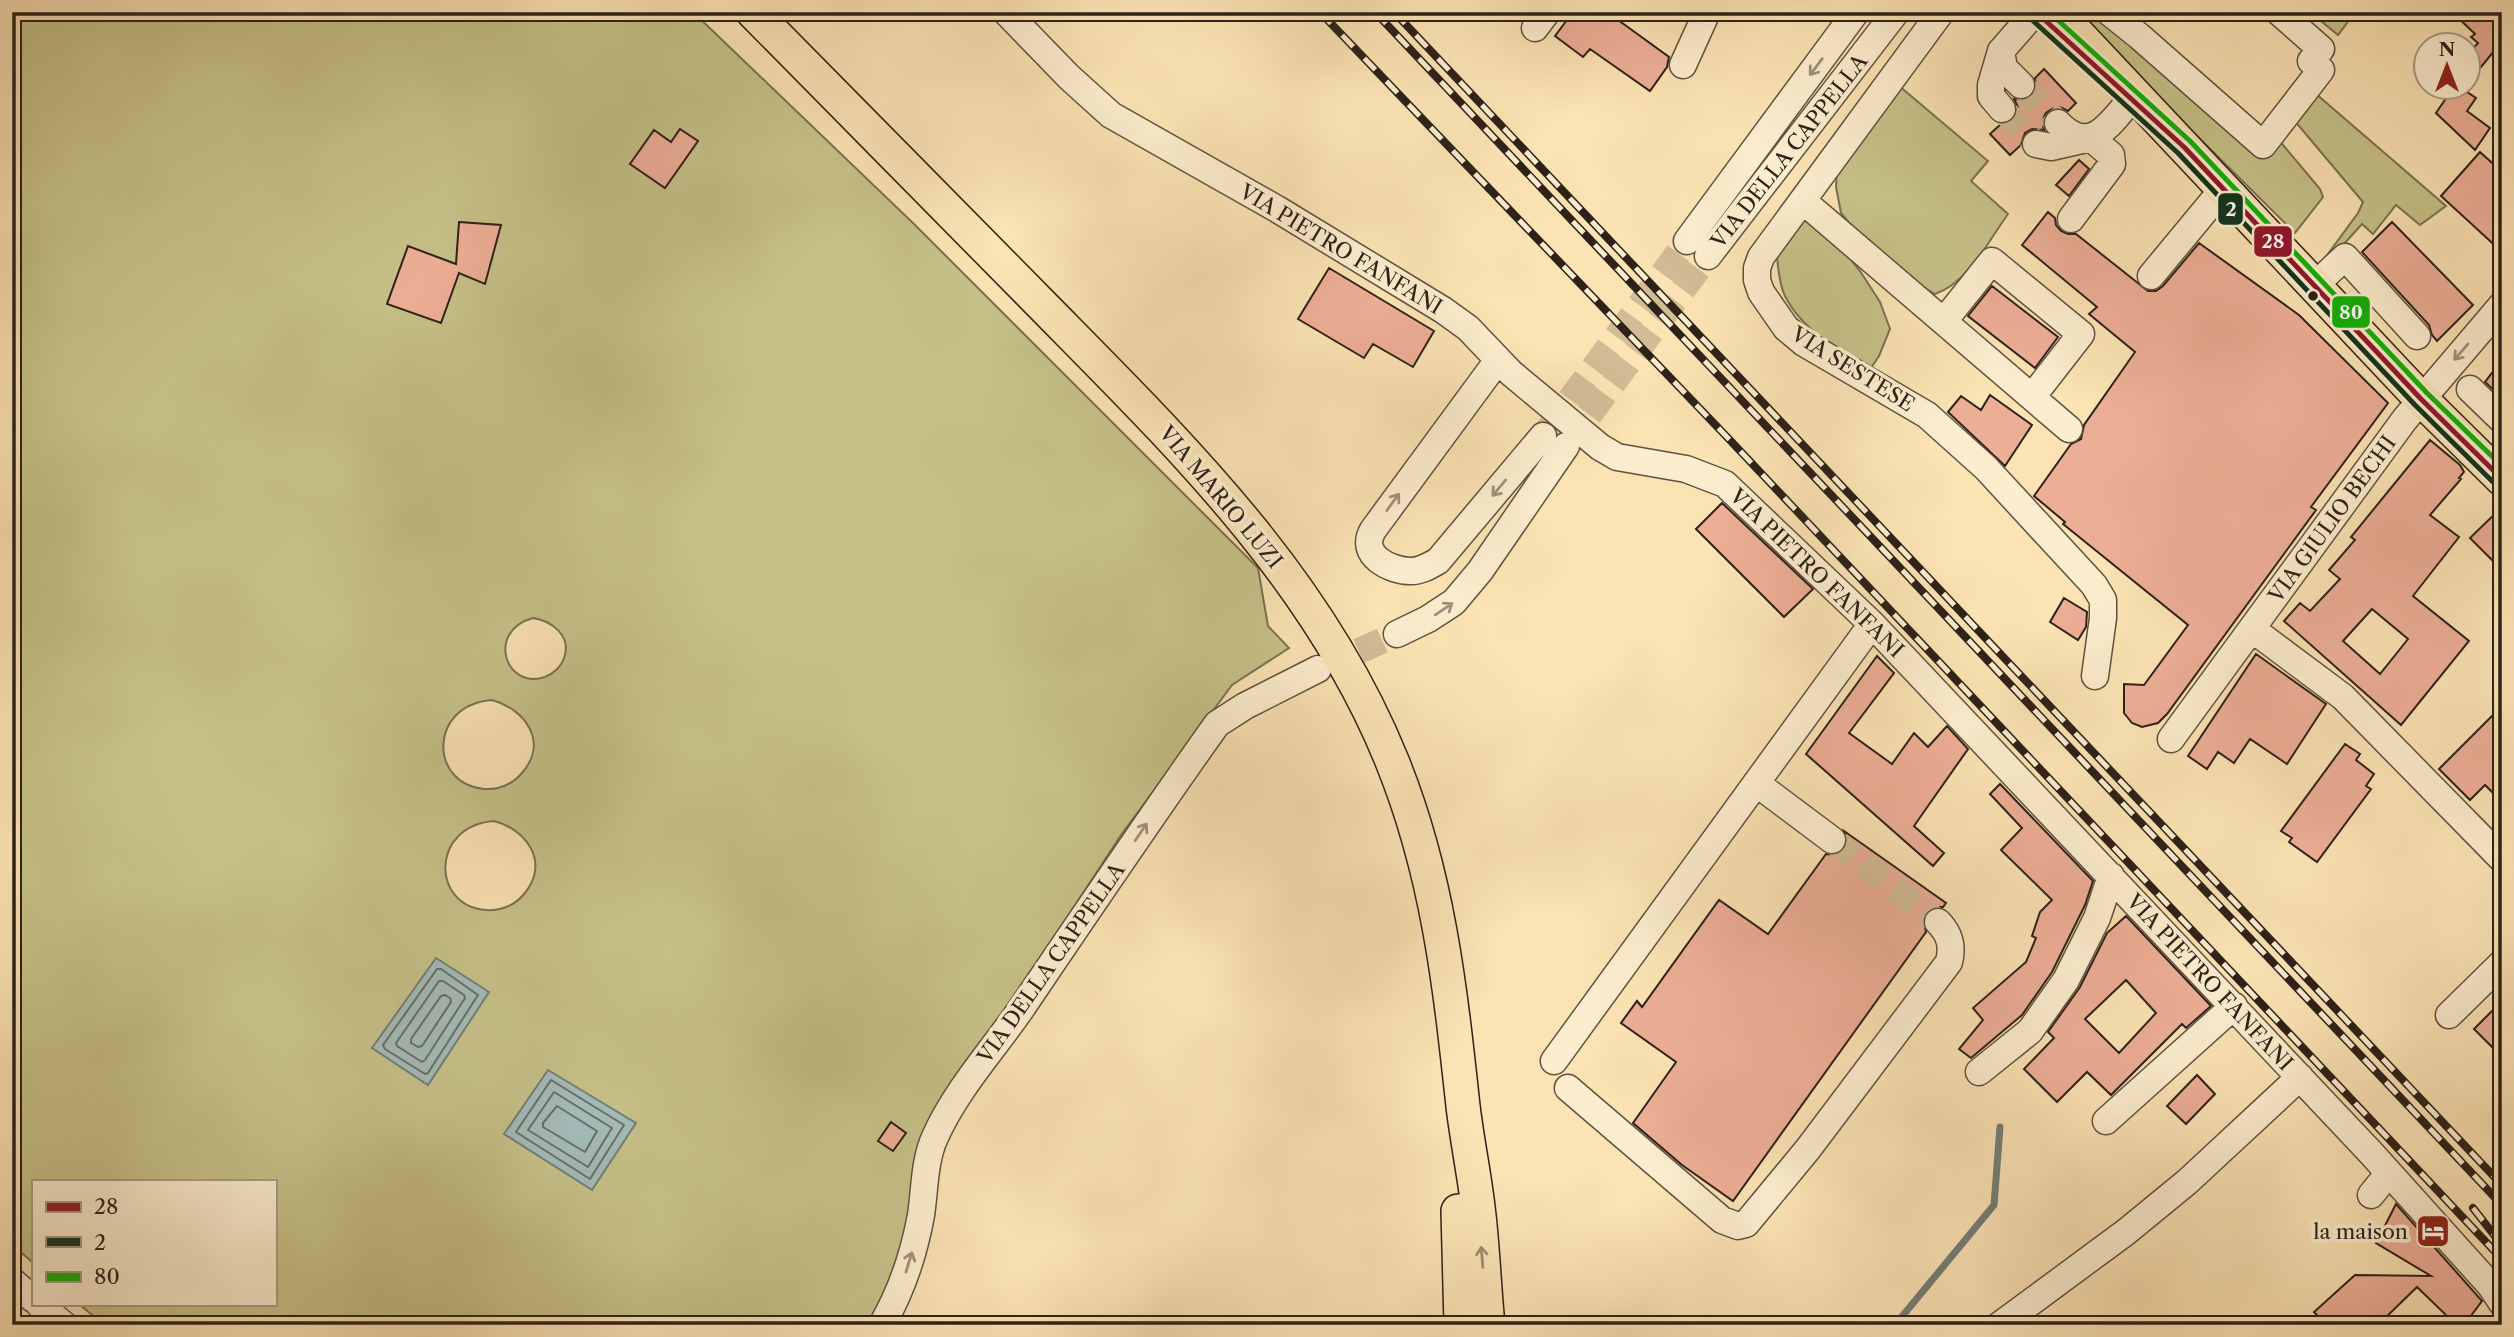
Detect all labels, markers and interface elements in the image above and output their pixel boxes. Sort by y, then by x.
north arrow [2412,32,2482,102]
text: N [2439,38,2455,61]
street label: VIA DELLA CAPPELLA [1705,49,1873,254]
one-way arrow [1808,57,1823,76]
street label: VIA PIETRO FANFANI [1234,178,1447,319]
line badge: 2 [2217,192,2244,226]
text: 2 [2225,198,2237,221]
line badge: 28 [2253,225,2293,258]
text: 28 [2262,230,2284,253]
unlabelled marker [2306,289,2320,303]
line badge: 80 [2331,295,2371,329]
text: 80 [2339,301,2363,324]
street label: VIA SESTESE [1786,321,1919,417]
one-way arrow [2453,343,2469,361]
street label: VIA MARIO LUZI [1154,420,1288,573]
street label: VIA GIULIO BECHI [2262,431,2401,608]
one-way arrow [1491,479,1507,497]
street label: VIA PIETRO FANFANI [1724,483,1909,663]
one-way arrow [1386,493,1400,512]
one-way arrow [1433,602,1453,616]
one-way arrow [1134,823,1148,842]
street label: VIA DELLA CAPPELLA [972,857,1130,1069]
street label: VIA PIETRO FANFANI [2121,888,2298,1075]
legend [32,1180,276,1306]
text: 28 [94,1194,119,1219]
hotel icon: la maison [2414,1212,2452,1250]
place label: la maison [2313,1219,2408,1244]
text: 2 [94,1230,106,1255]
one-way arrow [1475,1246,1488,1269]
one-way arrow [904,1252,917,1274]
text: 80 [94,1264,120,1289]

